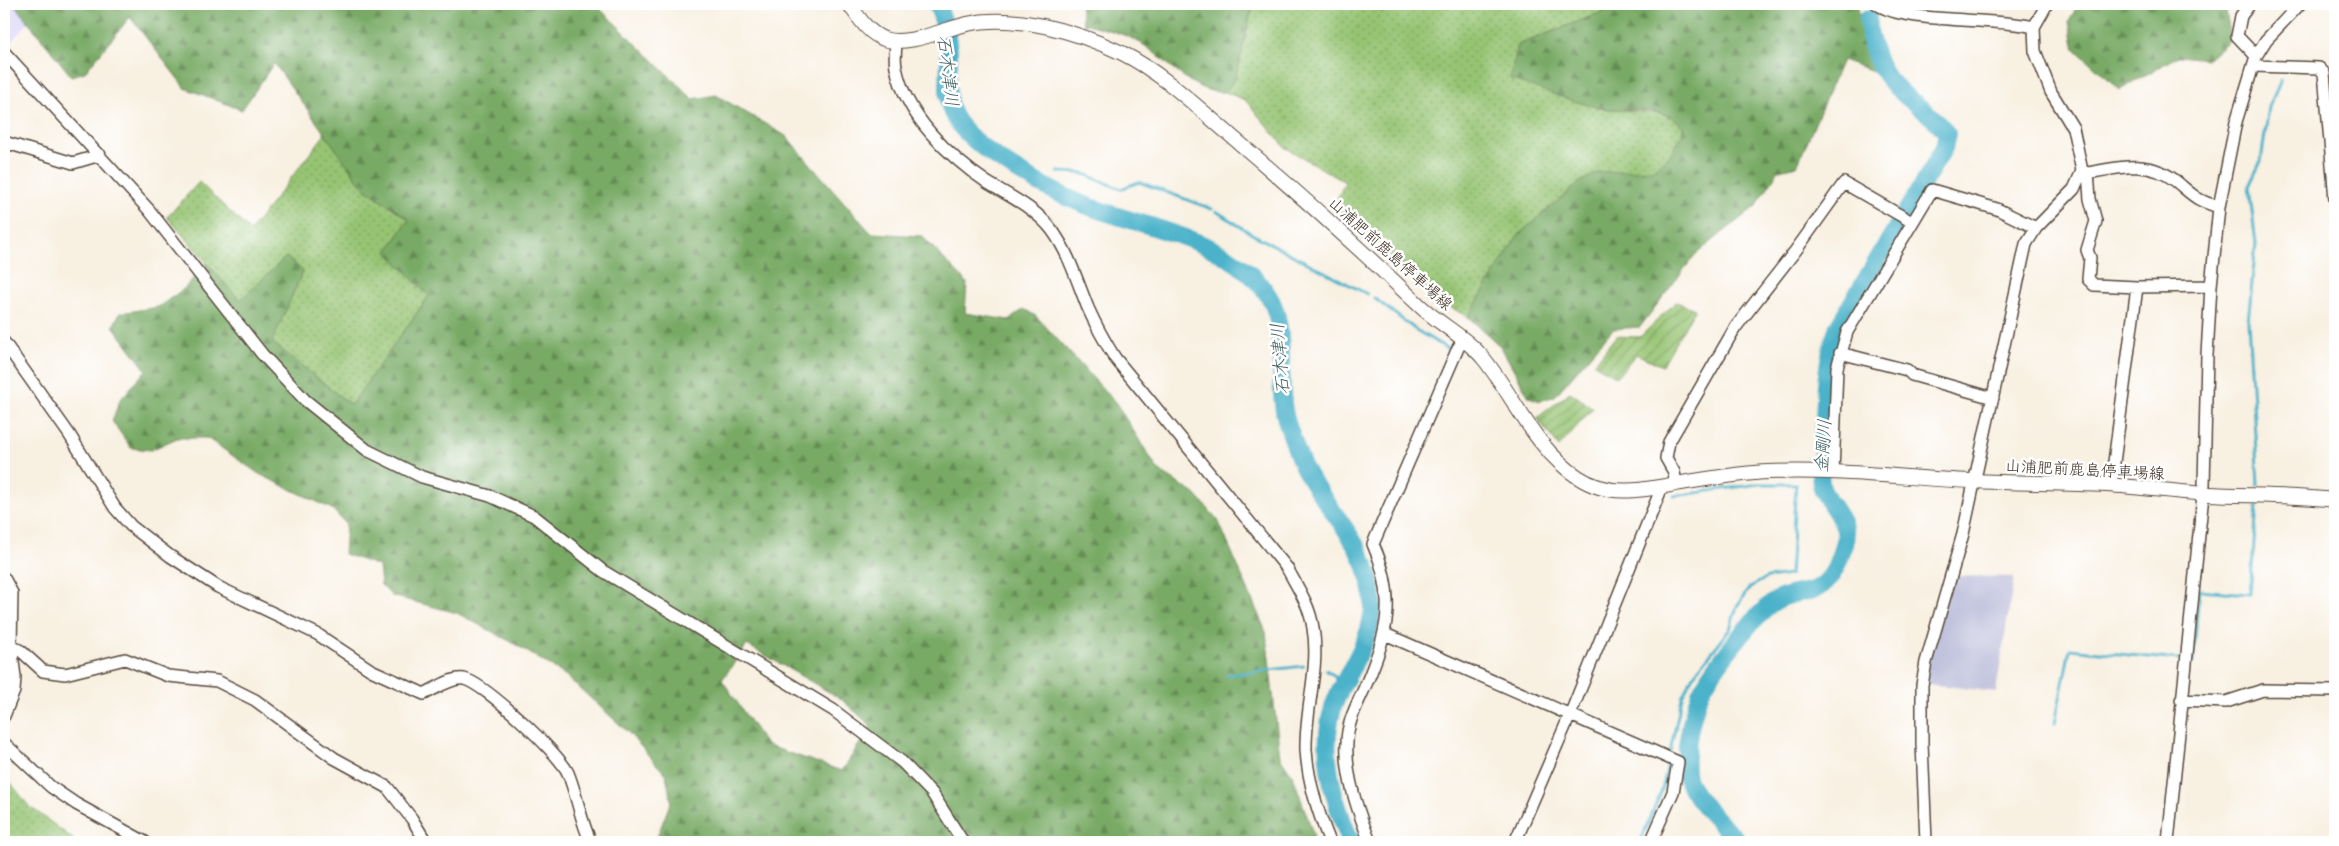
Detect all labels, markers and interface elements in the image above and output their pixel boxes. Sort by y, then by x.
water label: 石木津川 [933,34,963,108]
street label: 山浦肥前鹿島停車場線 [1325,193,1456,314]
water label: 石木津川 [1266,322,1294,396]
water label: 金剛川 [1810,418,1836,474]
street label: 山浦肥前鹿島停車場線 [2005,456,2165,483]

